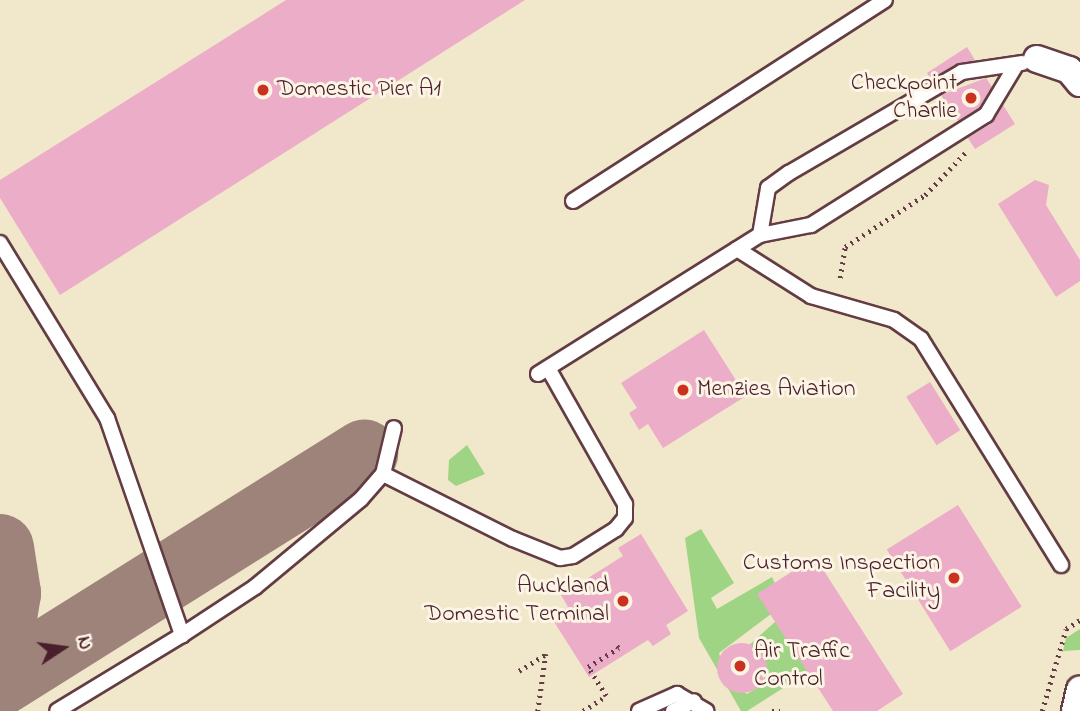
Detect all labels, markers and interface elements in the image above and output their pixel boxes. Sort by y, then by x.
place label: Checkpoint Charlie [851,70,957,126]
place label: Domestic Pier A1 [277,76,441,104]
marker: Domestic Pier A1 [255,82,271,98]
marker: Checkpoint Charlie [963,90,979,106]
place label: Menzies Aviation [697,376,856,404]
marker: Menzies Aviation [675,382,691,398]
place label: Customs Inspection Facility [743,550,940,606]
marker: Customs Inspection Facility [946,570,962,586]
place label: Auckland Domestic Terminal [425,573,609,629]
marker: Auckland Domestic Terminal [615,593,631,609]
north arrow [28,613,98,683]
text: N [69,634,99,652]
place label: Air Traffic Control [754,638,850,694]
marker: Air Traffic Control [732,658,748,674]

